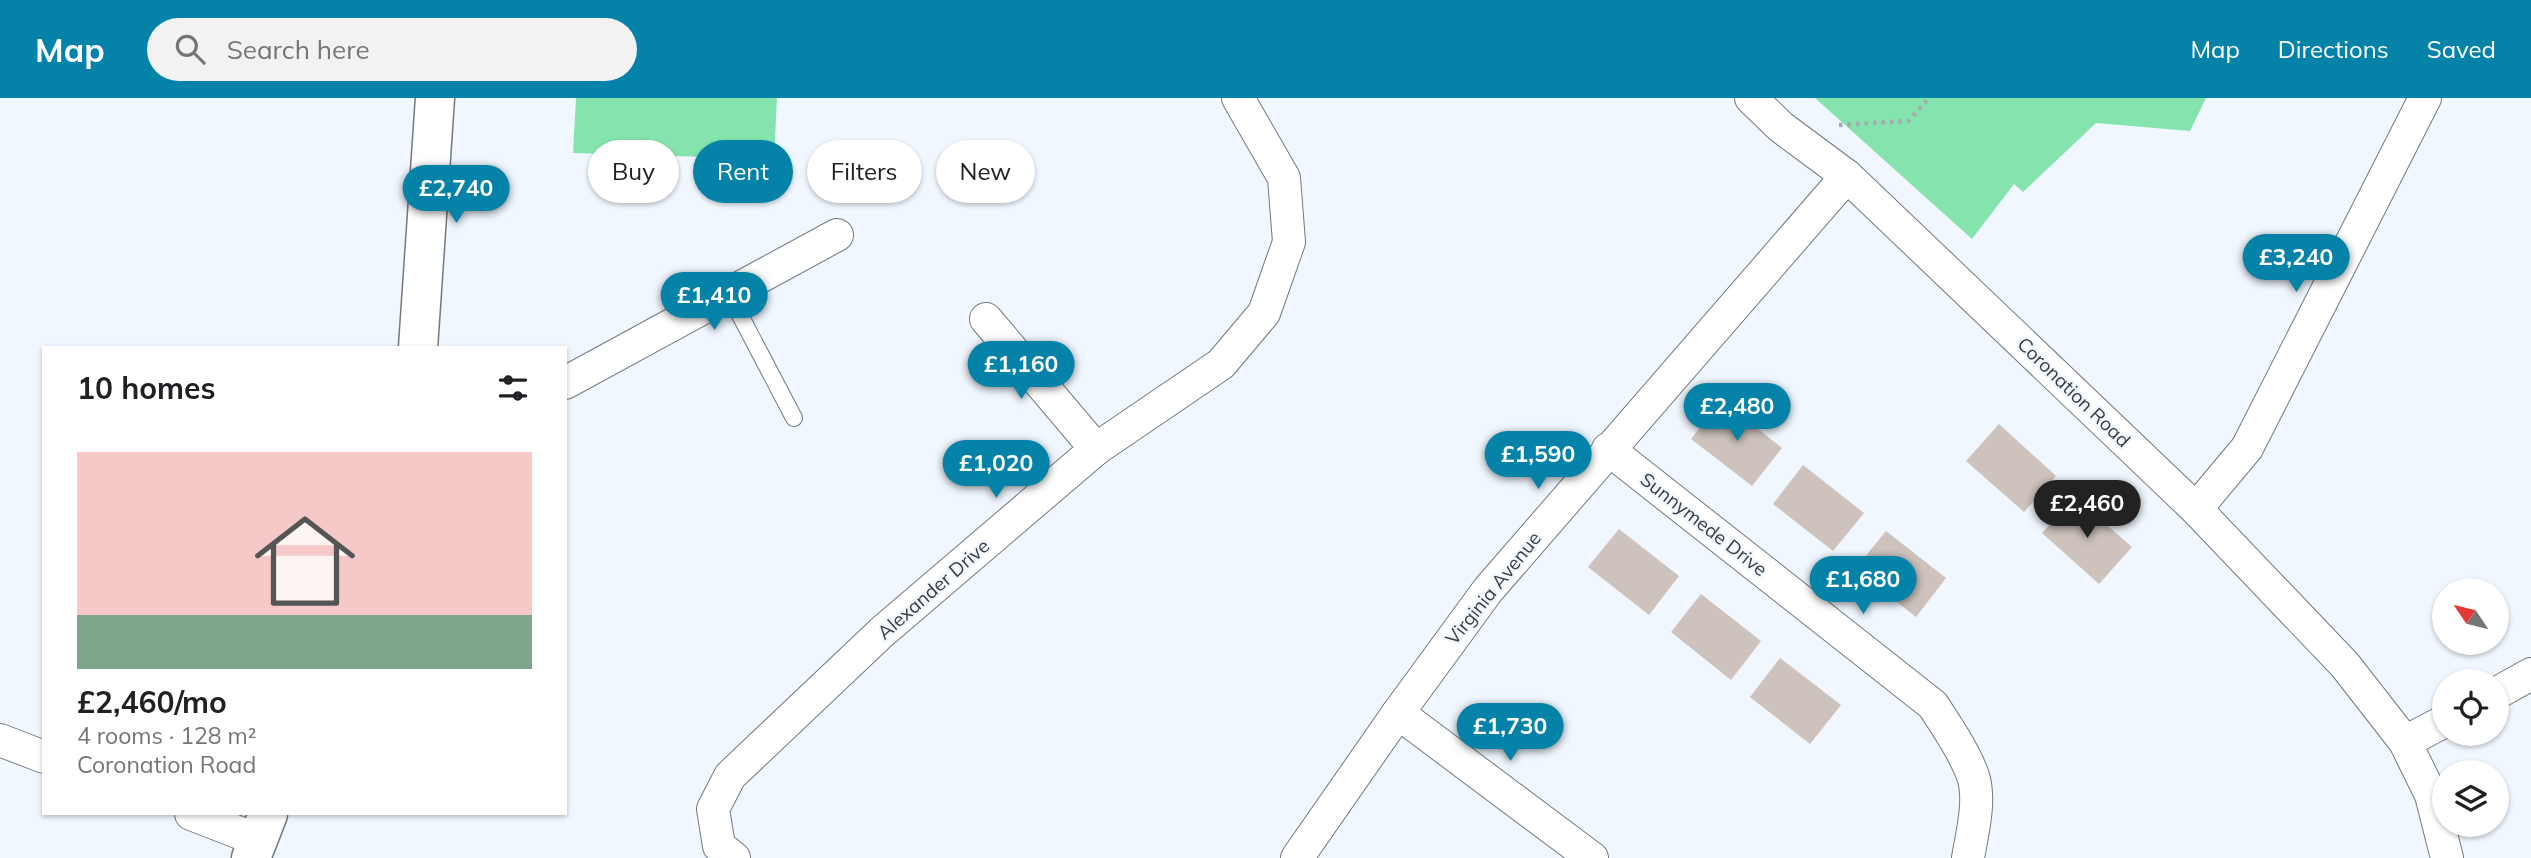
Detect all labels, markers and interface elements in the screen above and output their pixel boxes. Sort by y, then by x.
search box [147,18,637,81]
text: Map [35,29,105,70]
icon: search [171,30,209,68]
text: Search here [227,33,370,66]
text: Map [2190,34,2240,64]
text: Directions [2278,34,2389,64]
text: Saved [2427,34,2496,64]
chip: Buy [588,140,679,203]
chip: Rent [693,140,793,203]
chip: Filters [807,140,922,203]
chip: New [936,140,1035,203]
pin: £2,740 [399,166,513,225]
text: £2,740 [419,173,493,202]
pin: £3,240 [2239,234,2353,294]
text: £3,240 [2259,242,2333,271]
pin: £1,410 [657,272,771,332]
text: £1,410 [677,280,751,309]
street label: Coronation Road [2012,332,2136,452]
pin: £1,160 [964,342,1078,401]
text: £1,160 [984,349,1058,378]
text: 10 homes [77,369,216,407]
icon: filters [494,369,532,407]
pin: £2,480 [1680,384,1794,443]
text: £2,480 [1700,391,1774,420]
pin: £1,590 [1481,432,1595,491]
text: £1,590 [1501,439,1575,468]
pin: £1,020 [939,440,1053,500]
text: £1,020 [959,448,1033,477]
street label: Sunnymede Drive [1636,467,1772,581]
pin: £2,460 [2030,480,2144,540]
text: £2,460 [2050,488,2124,517]
icon: home [242,498,368,624]
street label: Virginia Avenue [1440,527,1546,649]
street label: Alexander Drive [872,534,994,644]
pin: £1,680 [1806,556,1920,616]
text: £1,680 [1826,564,1900,593]
north arrow [2432,578,2510,654]
map controls [2432,578,2509,837]
button: locate [2432,669,2509,746]
text: £2,460/mo [77,683,227,721]
pin: £1,730 [1453,704,1567,763]
text: £1,730 [1473,711,1547,740]
text: 4 rooms · 128 m² [77,721,257,750]
text: Coronation Road [77,750,256,779]
button: layers [2432,760,2509,837]

